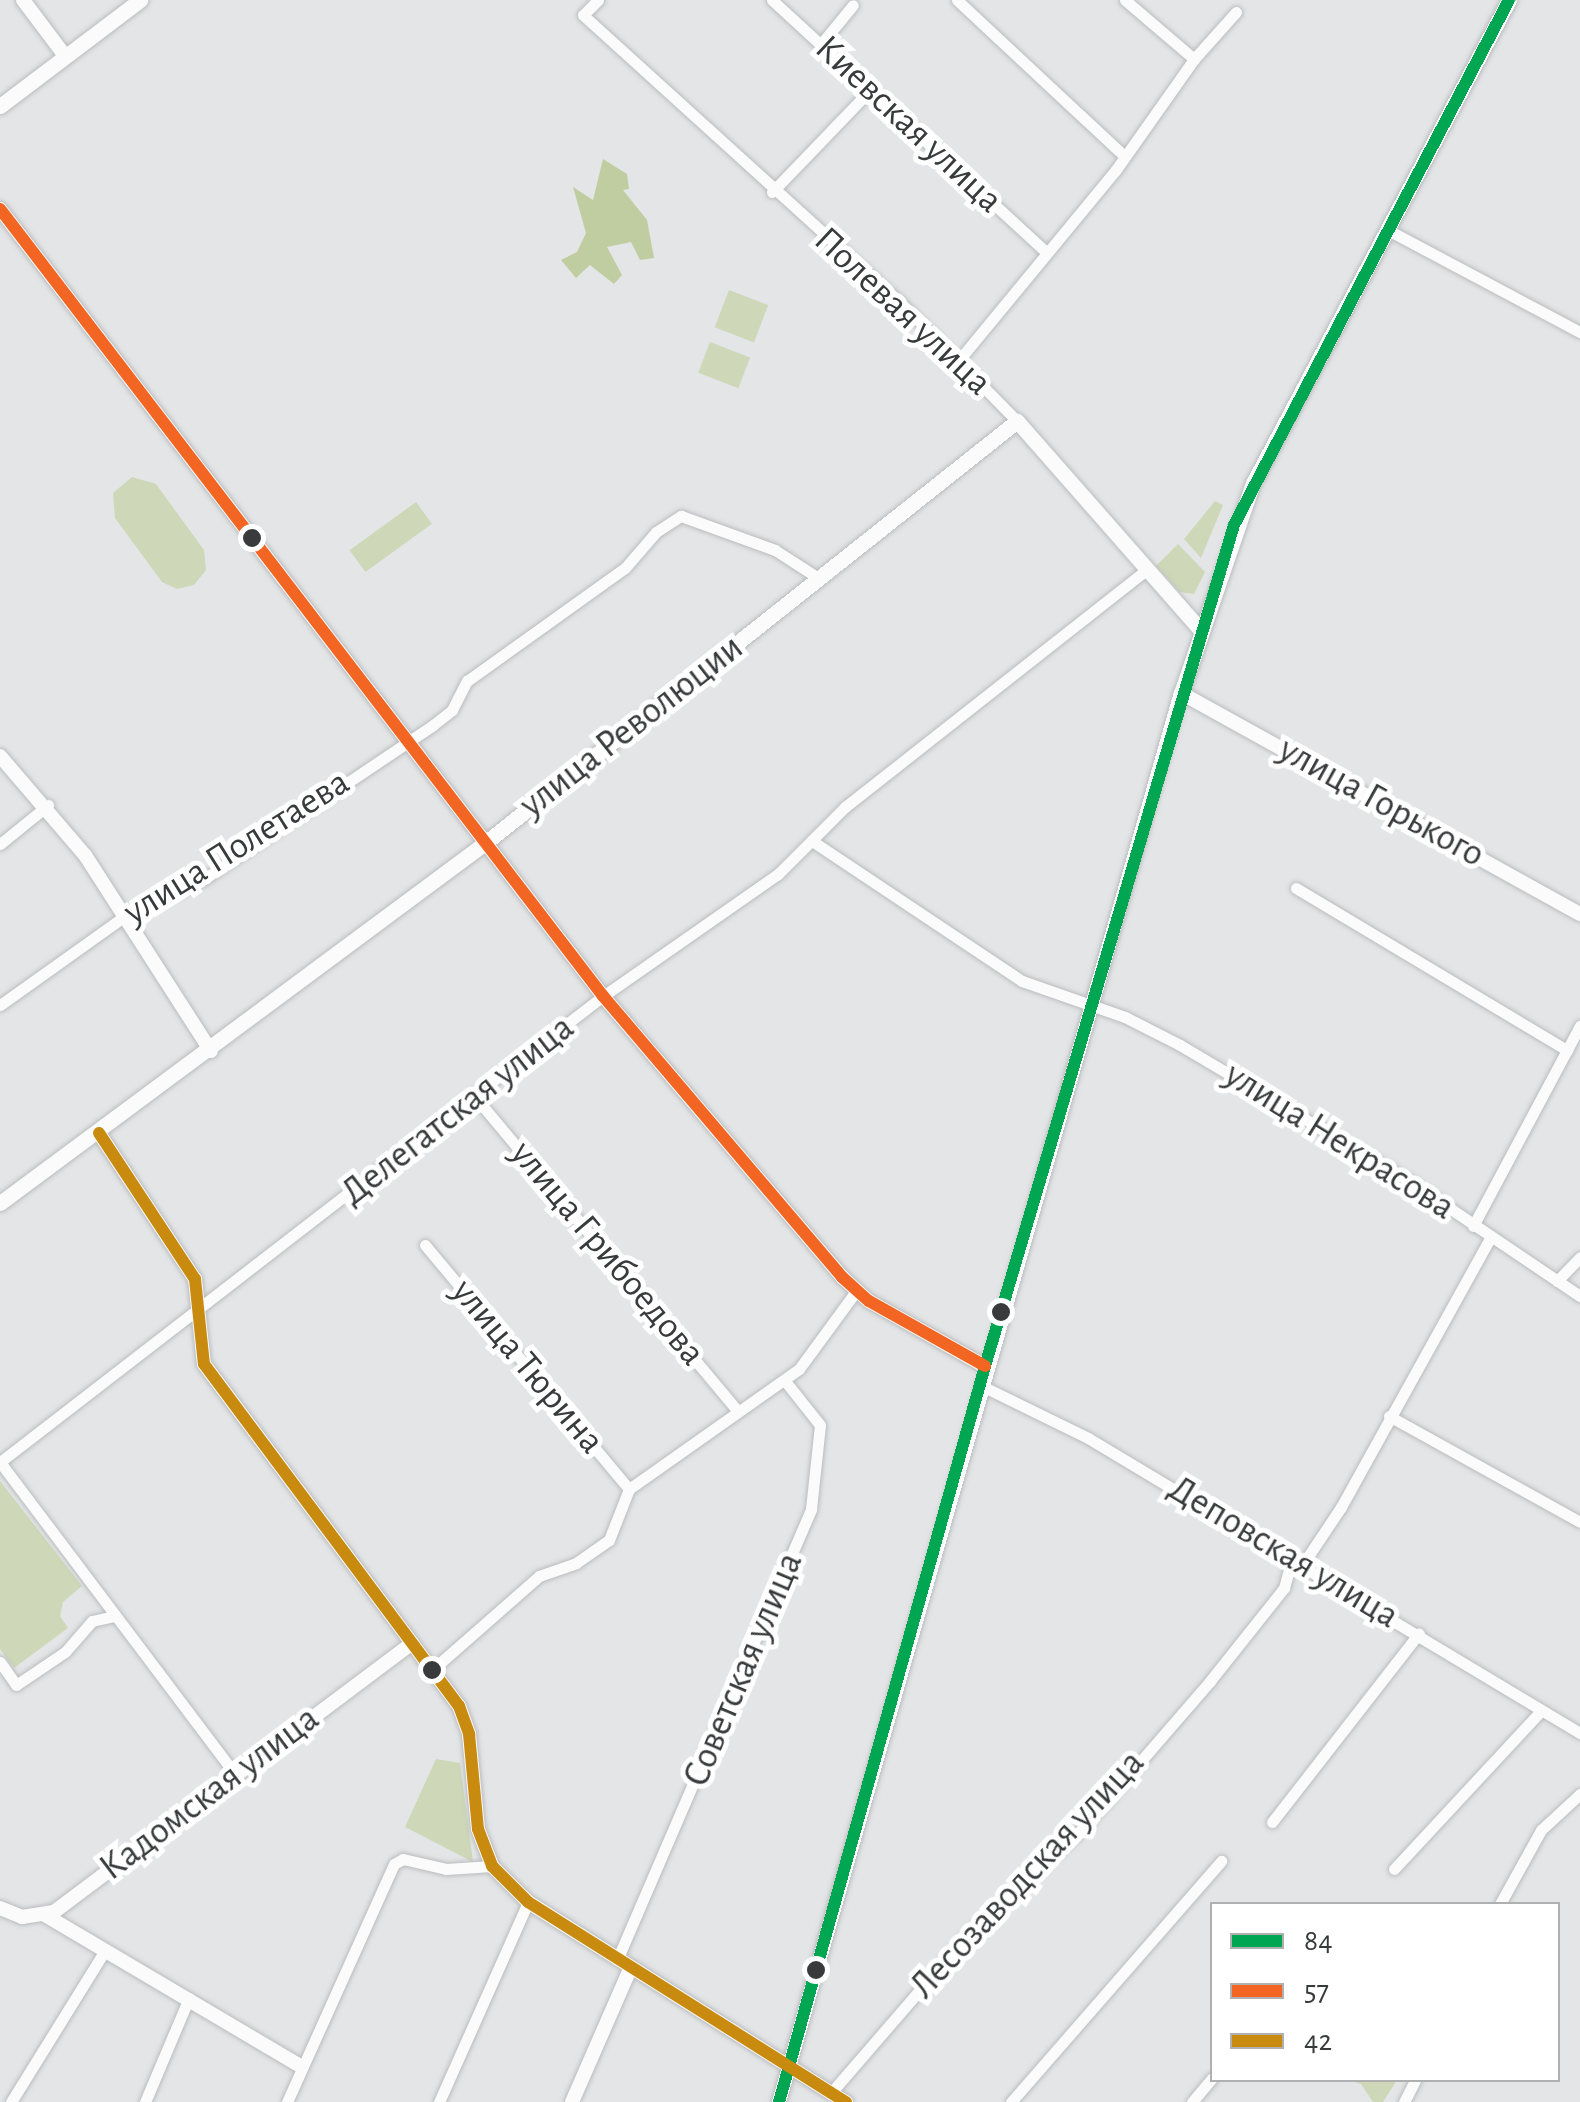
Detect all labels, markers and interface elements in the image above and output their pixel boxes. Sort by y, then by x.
street label: Киевская улица [805,26,1011,224]
street label: Полевая улица [804,218,1000,406]
unlabelled marker [242,528,262,548]
street label: улица Революции [511,626,753,828]
street label: улица Горького [1270,728,1492,878]
street label: улица Полетаева [116,760,358,936]
street label: Делегатская улица [332,1006,584,1216]
street label: улица Некрасова [1215,1053,1463,1231]
street label: улица Грибоедова [500,1132,714,1376]
street label: улица Тюрина [441,1270,613,1464]
unlabelled marker [991,1302,1011,1322]
street label: Деповская улица [1160,1466,1406,1640]
street label: Советская улица [674,1546,814,1794]
unlabelled marker [422,1660,442,1680]
street label: Кадомская улица [91,1697,329,1891]
street label: Лесозаводская улица [901,1741,1155,2009]
legend [1210,1902,1560,2082]
text: 84 [1304,1926,1333,1956]
unlabelled marker [806,1960,826,1980]
text: 57 [1304,1976,1329,2006]
text: 42 [1304,2026,1332,2056]

